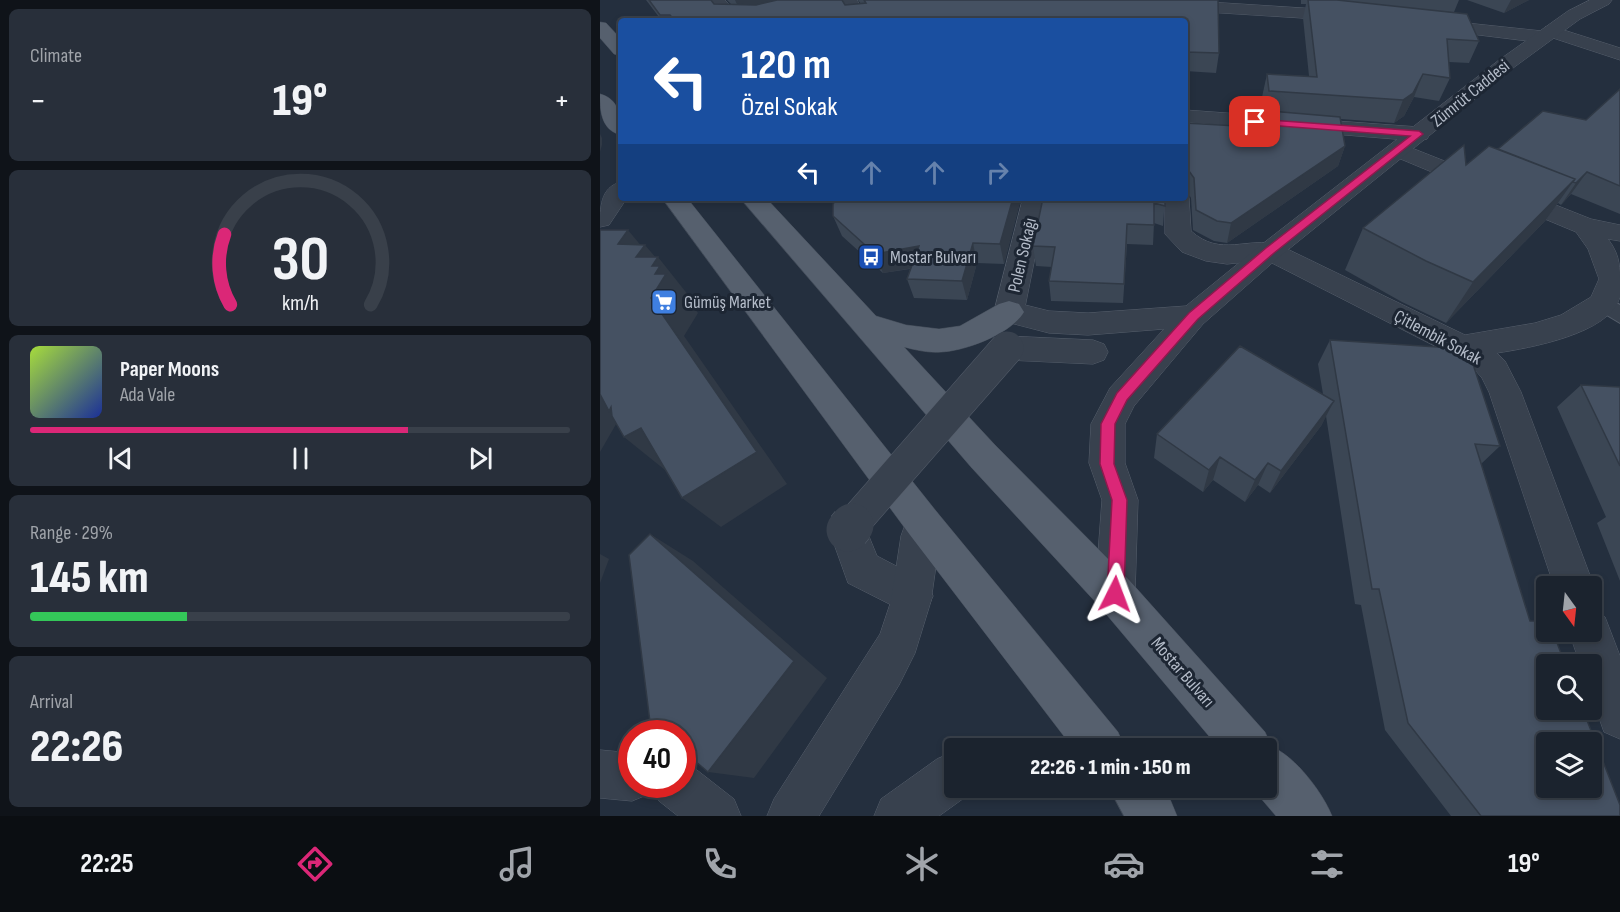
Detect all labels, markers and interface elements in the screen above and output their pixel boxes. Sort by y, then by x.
text: 120 m [741,40,831,91]
icon: left [642,42,720,120]
text: Climate [30,44,82,68]
street label: Zümrüt Caddesi [1427,55,1514,131]
text: 19° [273,74,327,129]
text: − [30,81,46,121]
text: + [554,81,570,121]
text: Özel Sokak [741,91,838,123]
pin [1229,96,1280,147]
icon: arrive [1238,105,1271,138]
icon: left [792,156,825,189]
icon: ahead [855,156,888,189]
icon: ahead [918,156,951,189]
icon: right [981,156,1014,189]
street label: Polen Sokağı [1004,216,1041,294]
text: 30 [271,223,329,298]
bus stop icon: Mostar Bulvarı [856,242,886,272]
place label: Mostar Bulvarı [890,247,976,268]
supermarket icon: Gümüş Market [649,287,679,317]
text: km/h [281,291,319,316]
place label: Gümüş Market [684,292,772,313]
street label: Çitlembik Sokak [1390,306,1485,369]
text: Paper Moons [120,356,219,383]
text: Ada Vale [120,383,175,407]
icon: previous [104,442,137,475]
icon: pause [284,442,317,475]
icon: next [464,442,497,475]
text: Range · 29% [30,521,113,545]
text: 145 km [30,551,148,606]
position arrow [1083,562,1147,626]
north arrow [1536,576,1602,642]
map controls [1536,576,1602,798]
street label: Mostar Bulvarı [1146,633,1219,712]
button: search [1536,654,1602,720]
text: Arrival [30,690,73,714]
text: 22:26 [30,720,123,775]
speed limit sign: 40 [618,720,696,798]
button: layers [1536,732,1602,798]
text: 22:26 · 1 min · 150 m [1030,754,1191,781]
icon: directions [294,843,336,885]
icon: music [496,843,538,885]
icon: phone [699,843,741,885]
icon: climate [901,843,943,885]
icon: car [1103,843,1145,885]
icon: filters [1306,843,1348,885]
text: 22:25 [80,848,134,880]
text: 19° [1508,848,1540,880]

